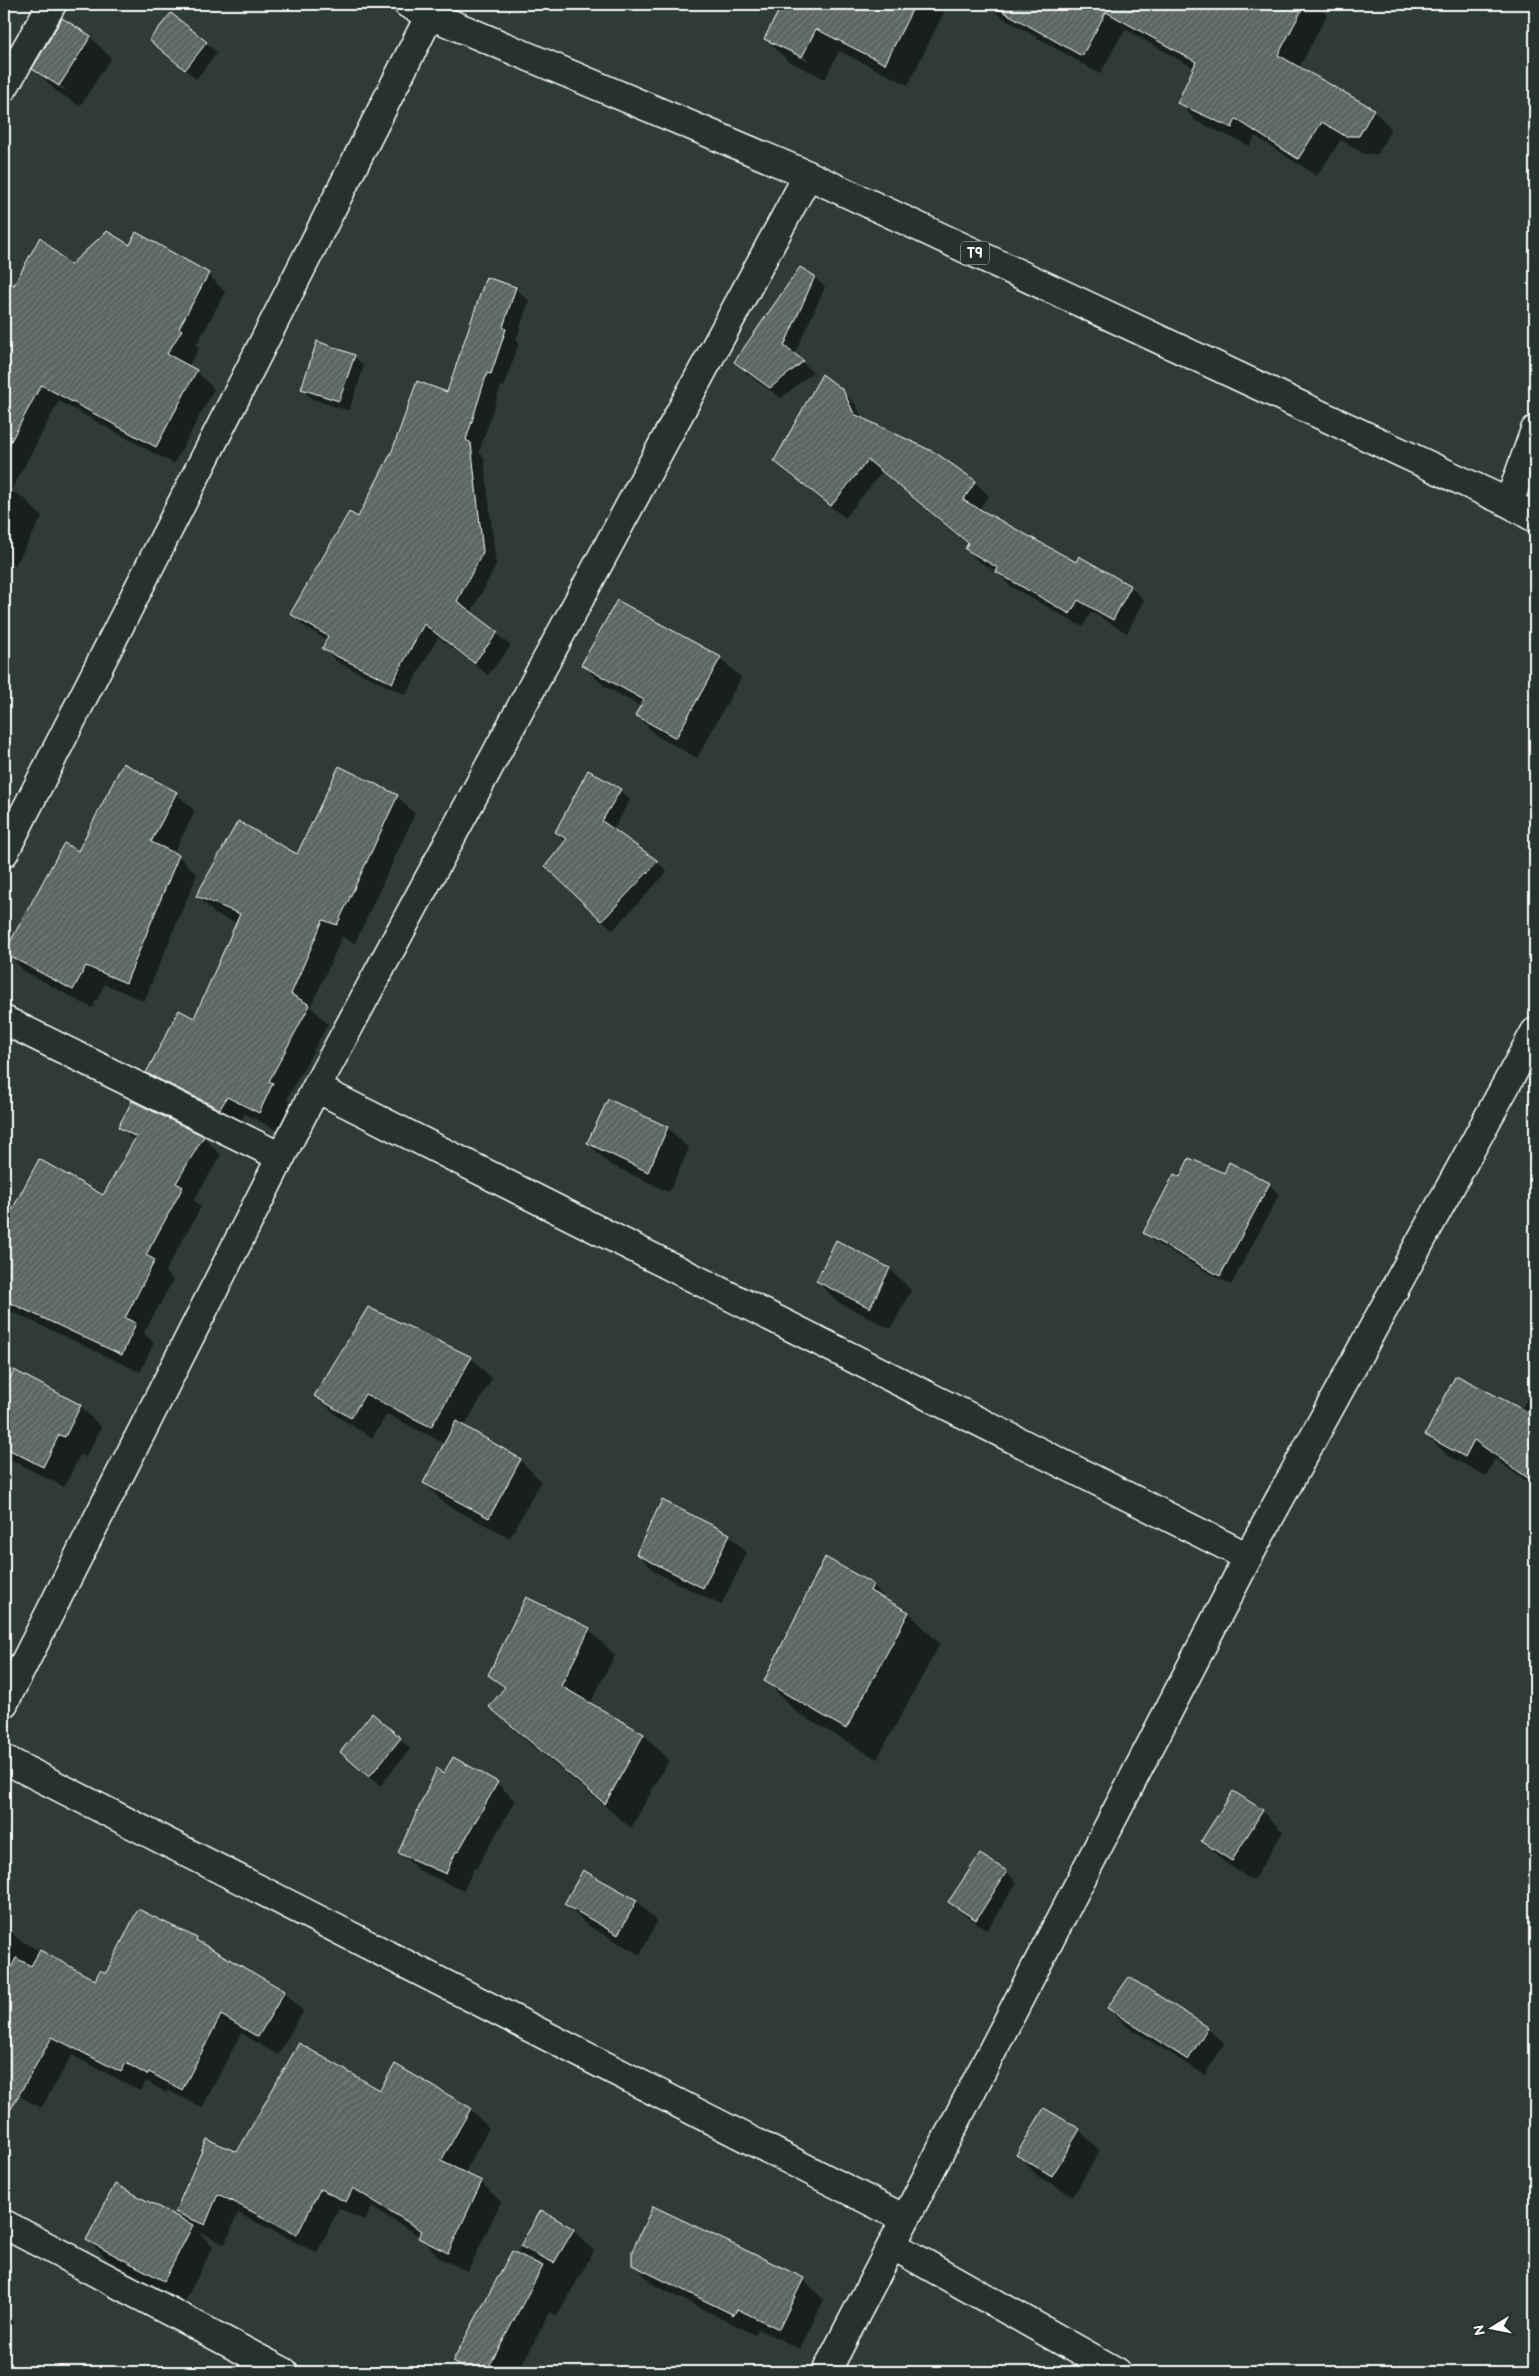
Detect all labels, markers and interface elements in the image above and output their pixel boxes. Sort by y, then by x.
road number: T9 [961,242,989,264]
north arrow [1466,2304,1516,2354]
text: N [1470,2324,1489,2337]

